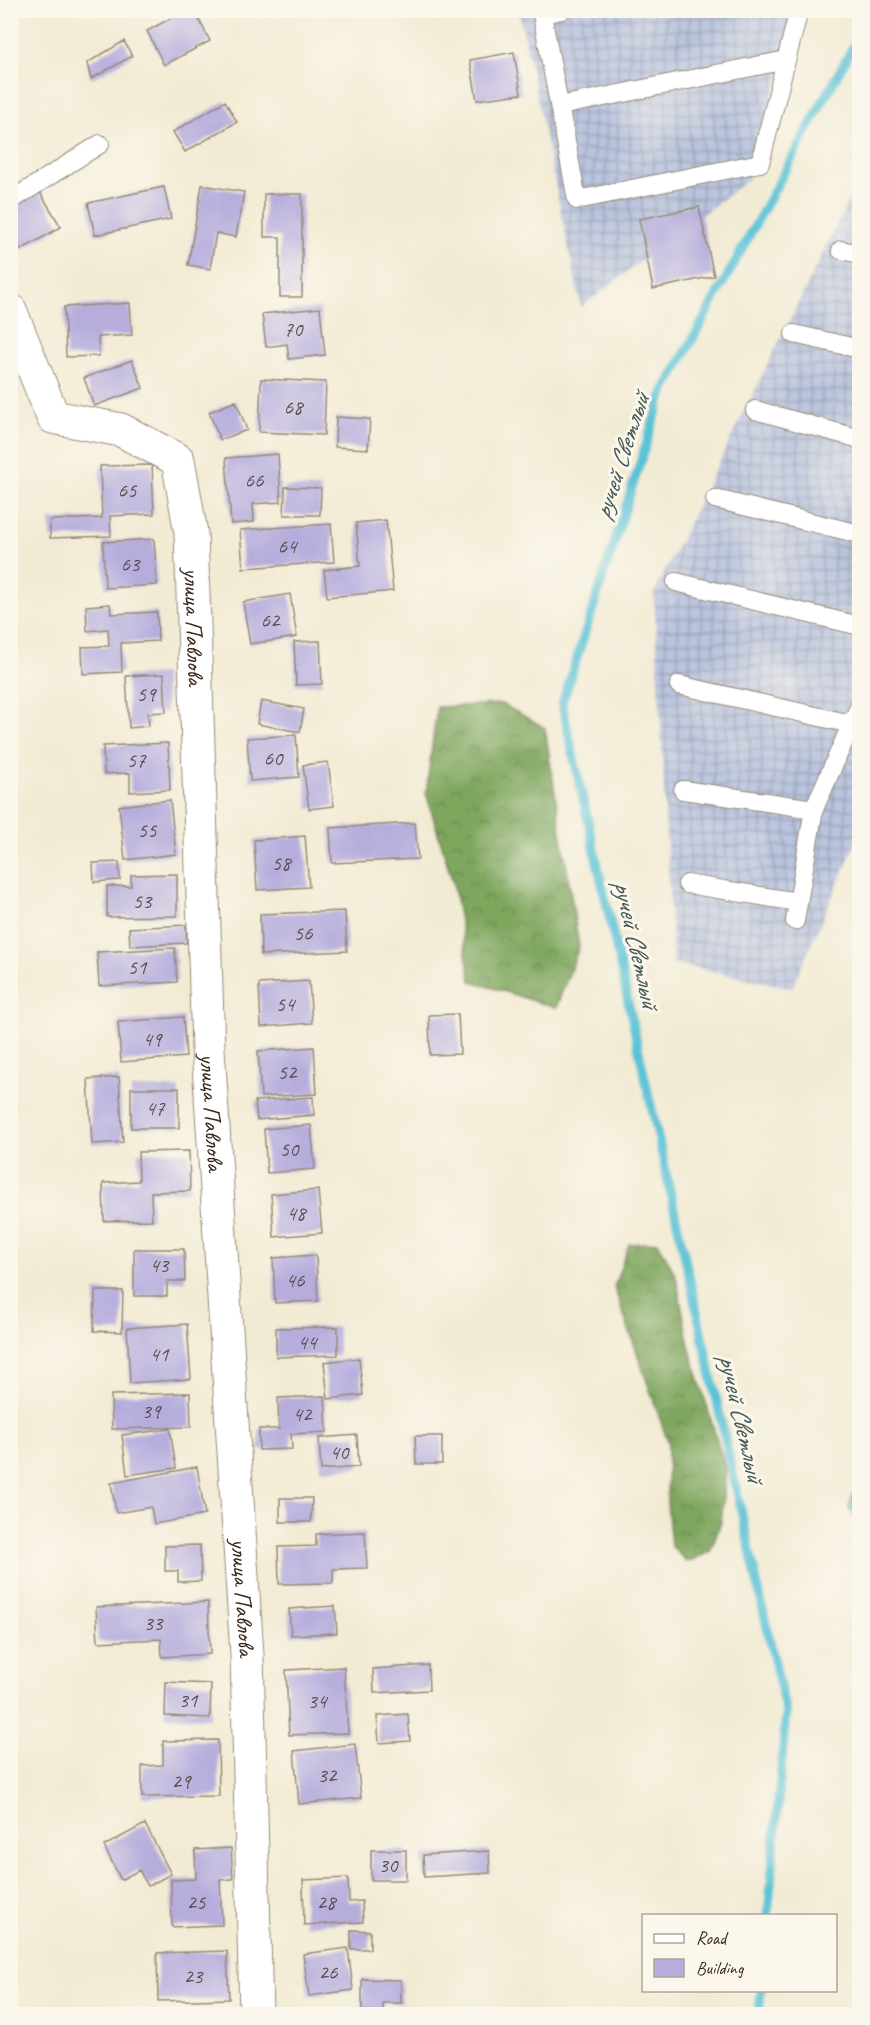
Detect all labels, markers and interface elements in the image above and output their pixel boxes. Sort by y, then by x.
house number: 70 [284,316,304,342]
water label: ручей Светлый [585,384,659,524]
house number: 68 [284,394,305,420]
house number: 66 [245,467,264,493]
house number: 65 [118,477,138,503]
house number: 64 [278,533,299,559]
house number: 63 [121,551,141,577]
street label: улица Павлова [177,565,211,688]
house number: 62 [261,607,281,633]
house number: 59 [137,681,157,707]
house number: 60 [264,745,284,771]
house number: 57 [127,747,147,773]
house number: 55 [138,817,158,843]
house number: 58 [272,850,293,876]
water label: ручей Светлый [606,876,668,1016]
house number: 53 [133,888,153,914]
house number: 56 [294,920,313,946]
house number: 51 [128,954,148,980]
house number: 54 [276,991,297,1017]
house number: 49 [143,1026,163,1052]
street label: улица Павлова [193,1051,231,1174]
house number: 52 [278,1059,298,1085]
house number: 47 [146,1095,166,1121]
house number: 50 [280,1136,300,1162]
house number: 48 [287,1200,308,1226]
house number: 43 [150,1252,170,1278]
house number: 46 [286,1267,305,1293]
house number: 44 [298,1329,319,1355]
house number: 41 [150,1341,170,1367]
water label: ручей Светлый [711,1350,773,1490]
house number: 39 [142,1398,162,1424]
house number: 42 [293,1401,313,1427]
house number: 40 [330,1439,350,1465]
street label: улица Павлова [224,1536,262,1659]
house number: 33 [144,1610,164,1636]
house number: 31 [179,1687,199,1713]
house number: 34 [308,1688,329,1714]
house number: 32 [318,1762,338,1788]
house number: 29 [172,1768,192,1794]
house number: 30 [379,1852,399,1878]
house number: 25 [187,1889,207,1915]
house number: 28 [317,1889,338,1915]
legend [642,1914,837,1992]
text: Road [696,1927,729,1949]
text: Building [696,1957,745,1979]
house number: 26 [319,1959,338,1985]
house number: 23 [184,1963,204,1989]

